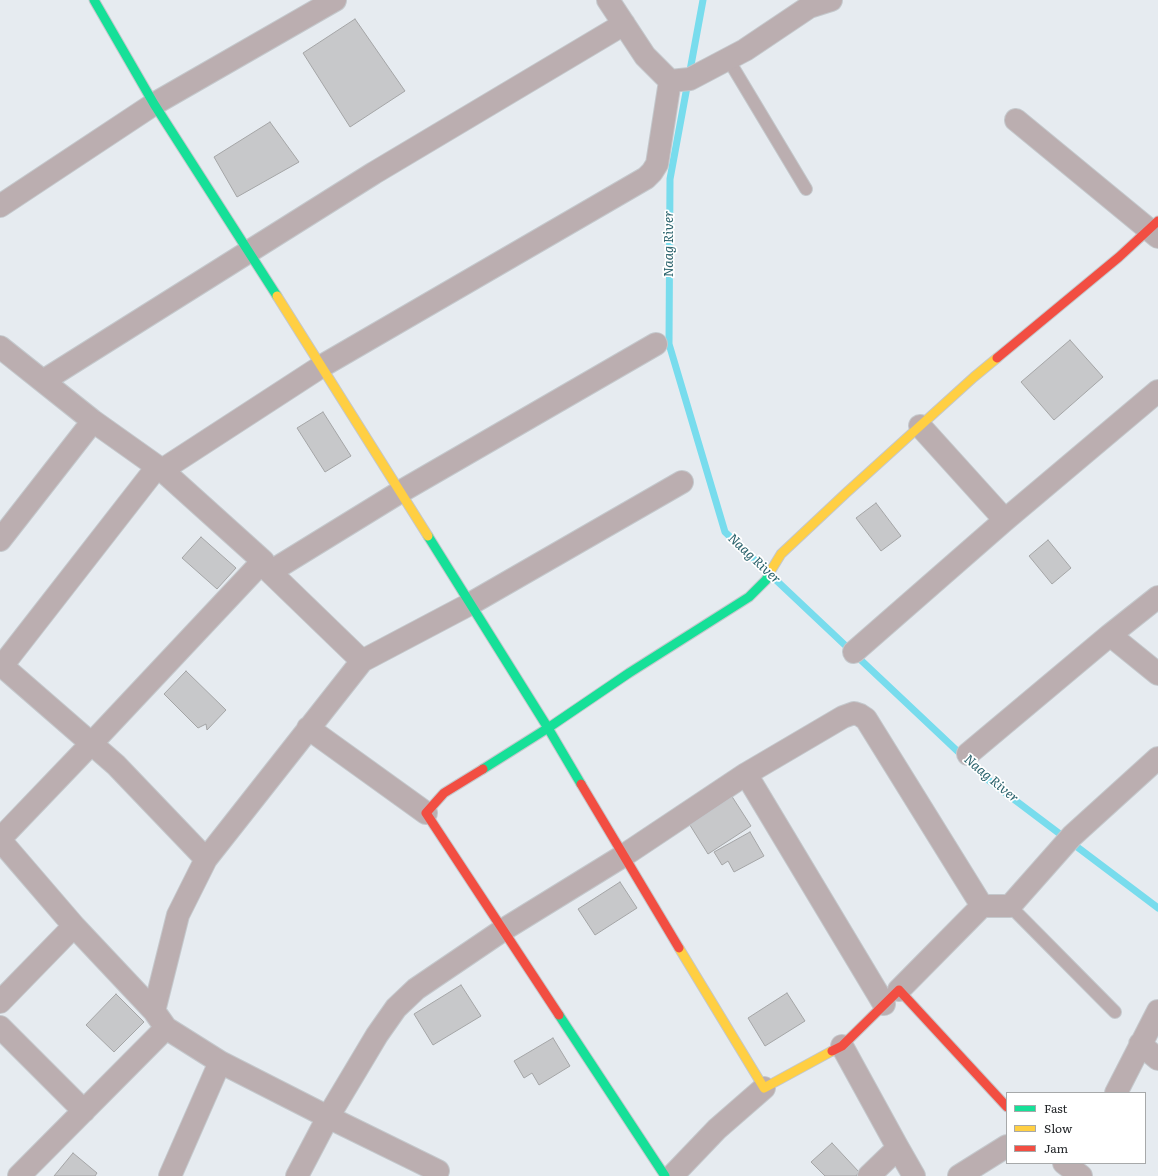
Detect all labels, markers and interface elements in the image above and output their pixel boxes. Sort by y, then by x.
water label: Naag River [661,211,677,277]
water label: Naag River [724,531,784,587]
water label: Naag River [961,752,1021,806]
legend [1006,1092,1146,1164]
text: Fast [1044,1099,1067,1117]
text: Slow [1044,1119,1072,1137]
text: Jam [1044,1139,1068,1157]

